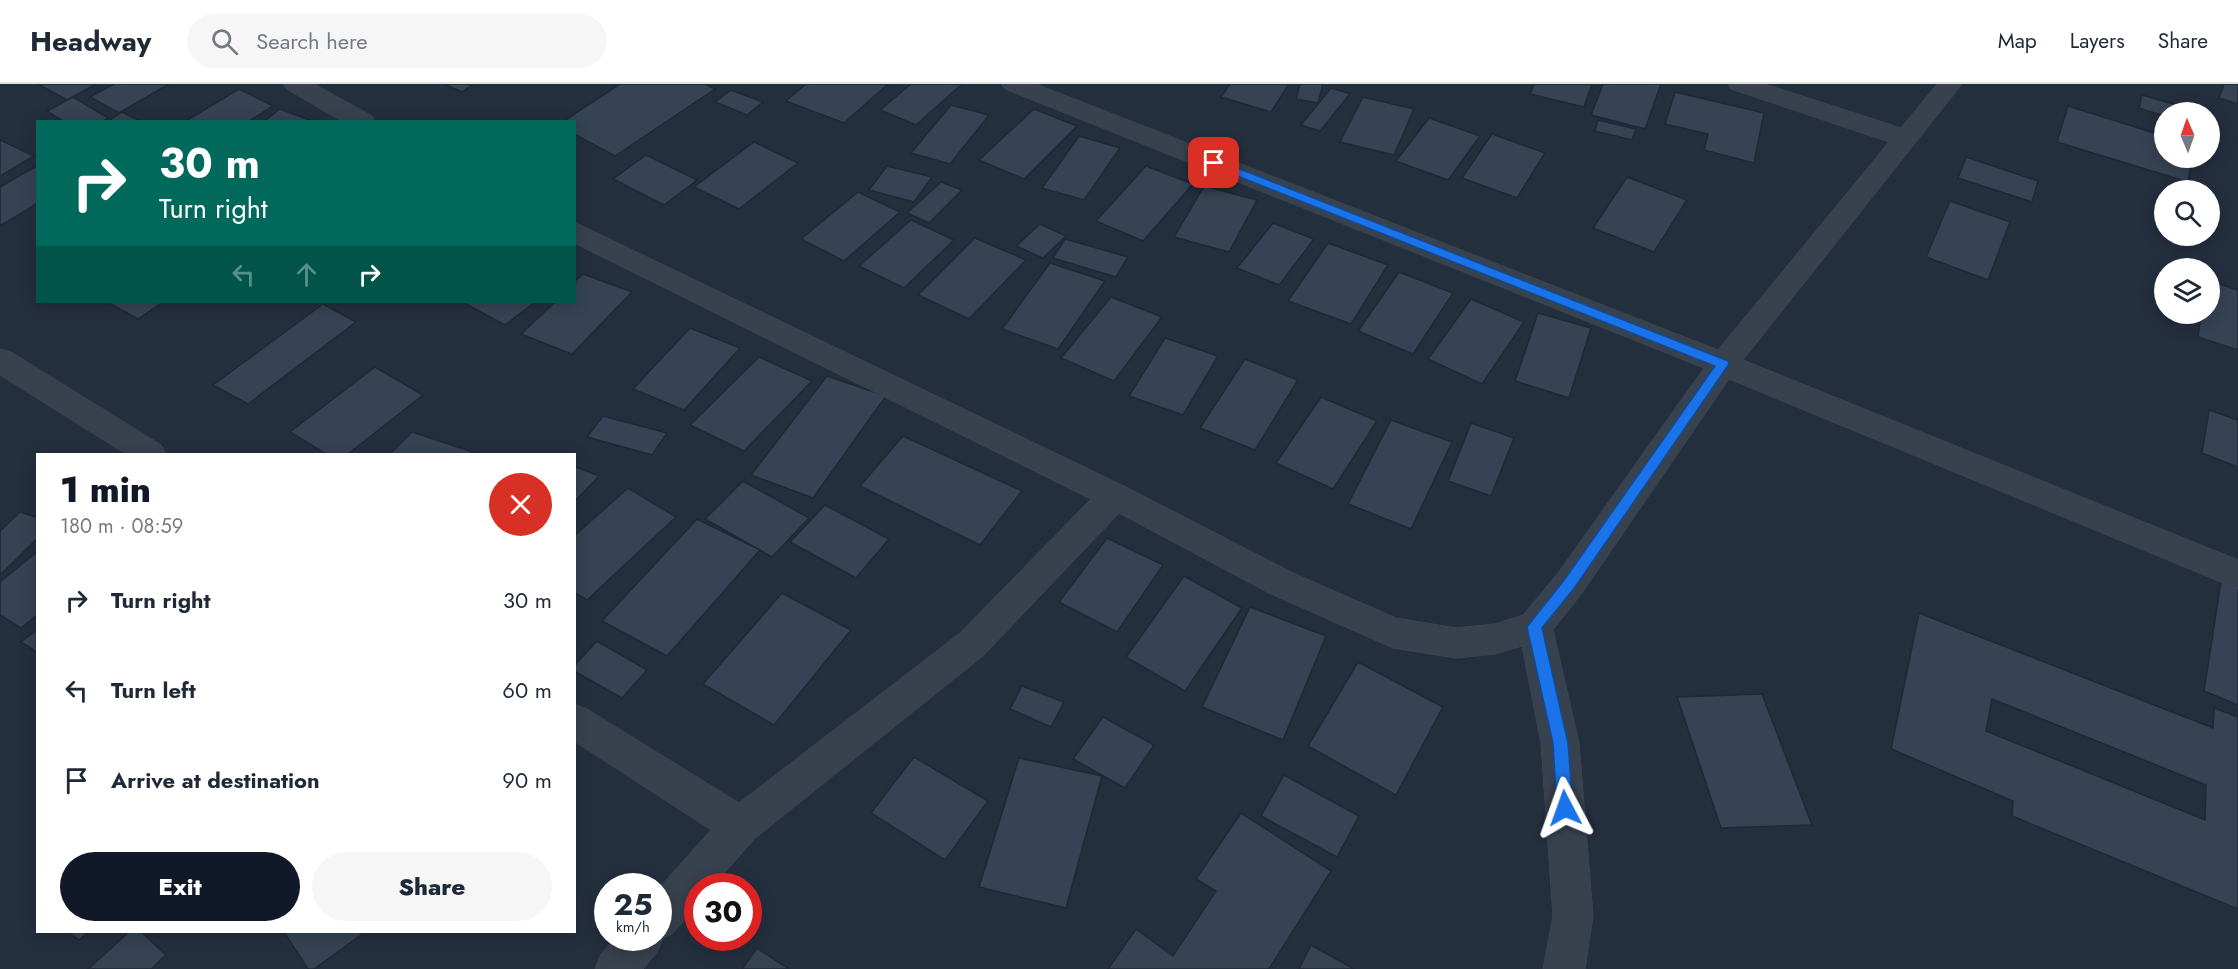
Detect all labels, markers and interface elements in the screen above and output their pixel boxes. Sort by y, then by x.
search box [187,14,607,68]
text: Headway [30,21,151,62]
icon: search [208,25,241,58]
text: Search here [256,25,368,57]
text: Map [1998,26,2037,56]
text: Layers [2070,26,2125,56]
text: Share [2158,26,2208,56]
north arrow [2154,102,2220,168]
map controls [2154,102,2220,324]
text: 30 m [159,133,260,194]
pin [1188,137,1239,188]
icon: right [60,144,138,222]
icon: arrive [1197,146,1230,179]
button: search [2154,180,2220,246]
text: Turn right [159,189,267,228]
icon: left [227,258,260,291]
icon: ahead [290,258,323,291]
icon: right [353,258,386,291]
button: layers [2154,258,2220,324]
text: 1 min [60,463,151,515]
button: close [489,473,552,536]
text: 180 m · 08:59 [60,512,183,541]
icon: right [60,584,93,617]
text: Turn right [111,584,211,616]
text: 30 m [503,584,552,616]
icon: left [60,674,93,707]
text: Turn left [111,674,196,706]
text: 60 m [502,674,552,706]
icon: arrive [60,764,93,797]
text: Arrive at destination [111,764,320,796]
text: 90 m [502,764,552,796]
position arrow [1533,776,1597,840]
button: Exit [60,852,300,921]
button: Share [312,852,552,921]
speed limit sign: 30 [684,873,762,951]
text: 25 [613,883,653,926]
text: km/h [616,916,650,938]

